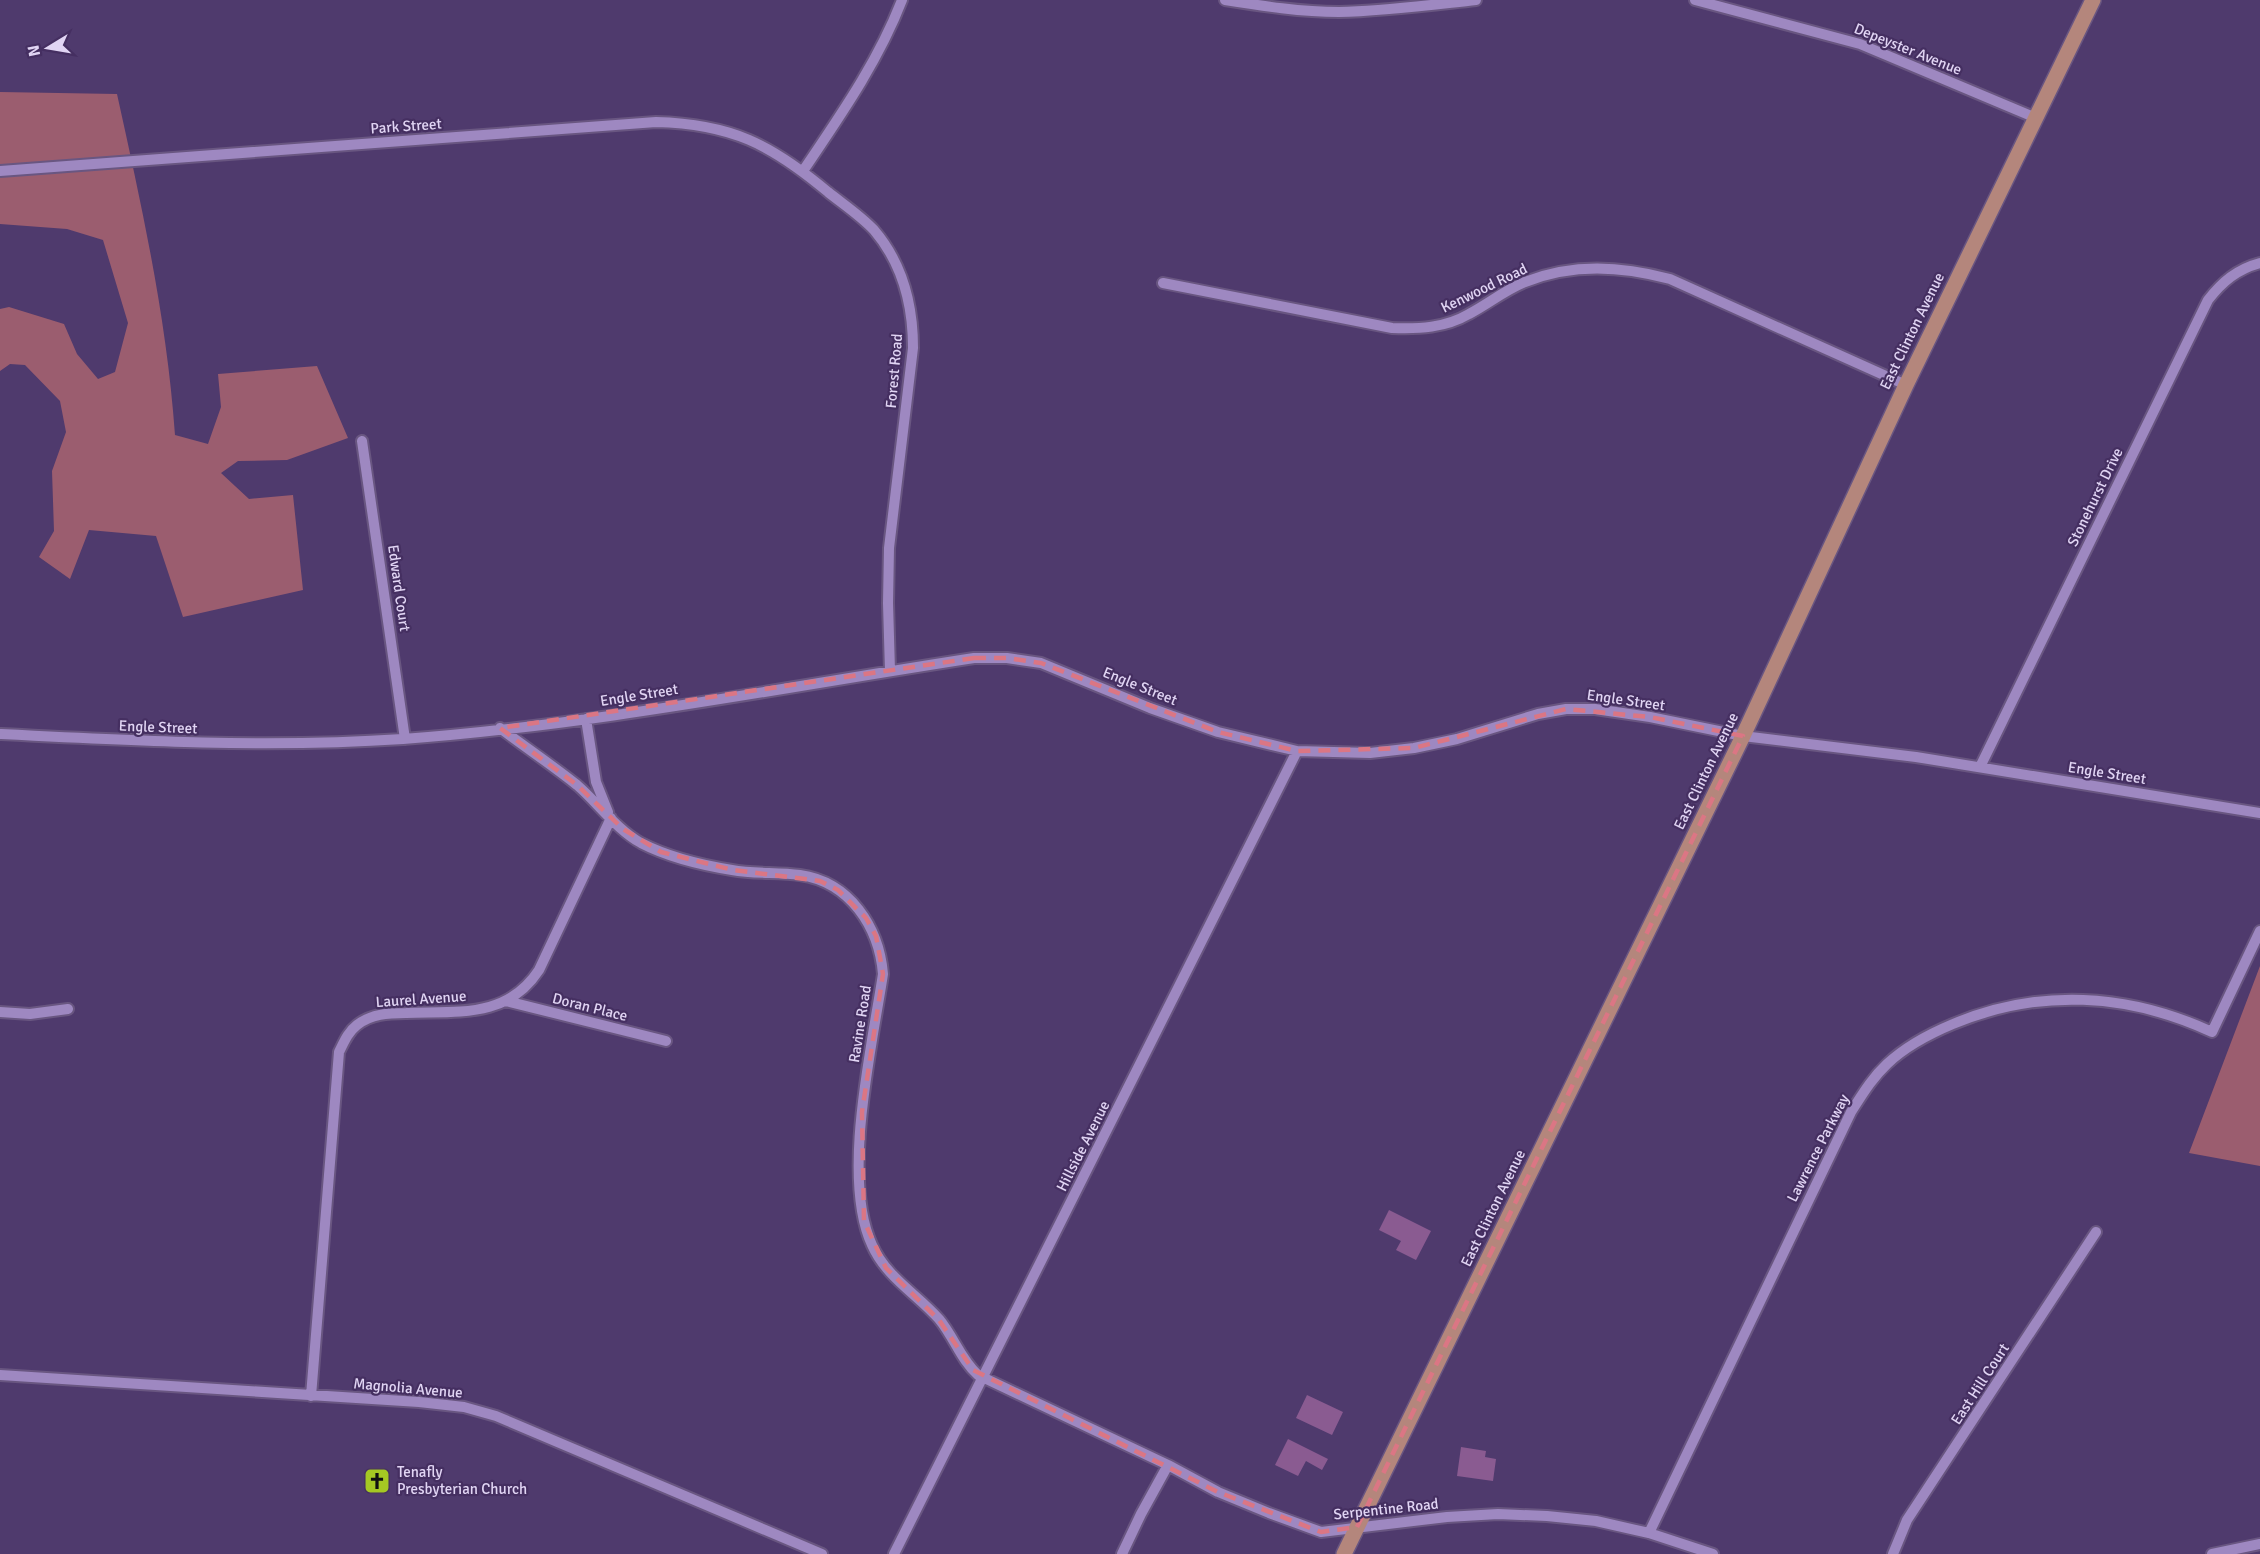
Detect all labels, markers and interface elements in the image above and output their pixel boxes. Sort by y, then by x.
north arrow [18,18,78,78]
street label: Depeyster Avenue [1852,19,1964,79]
text: N [23,43,45,58]
street label: Park Street [370,115,442,137]
street label: Kenwood Road [1438,259,1530,317]
street label: East Clinton Avenue [1876,270,1948,392]
street label: Forest Road [882,333,906,409]
street label: Stonehurst Drive [2063,445,2127,549]
street label: Edward Court [384,544,414,632]
street label: Engle Street [1100,663,1180,709]
street label: Engle Street [599,680,679,710]
street label: Engle Street [1586,686,1666,714]
street label: East Clinton Avenue [1670,710,1742,832]
street label: Engle Street [118,717,198,737]
street label: Engle Street [2067,758,2147,788]
street label: Ravine Road [845,984,875,1064]
street label: Laurel Avenue [375,987,467,1011]
street label: Doran Place [550,989,630,1025]
street label: Lawrence Parkway [1783,1091,1853,1205]
street label: Hillside Avenue [1052,1098,1114,1194]
street label: East Clinton Avenue [1457,1147,1529,1269]
street label: East Hill Court [1947,1340,2013,1428]
street label: Magnolia Avenue [353,1374,463,1402]
place label: Tenafly Presbyterian Church [397,1463,527,1498]
church icon: Tenafly Presbyterian Church [362,1466,392,1496]
street label: Serpentine Road [1333,1495,1439,1523]

